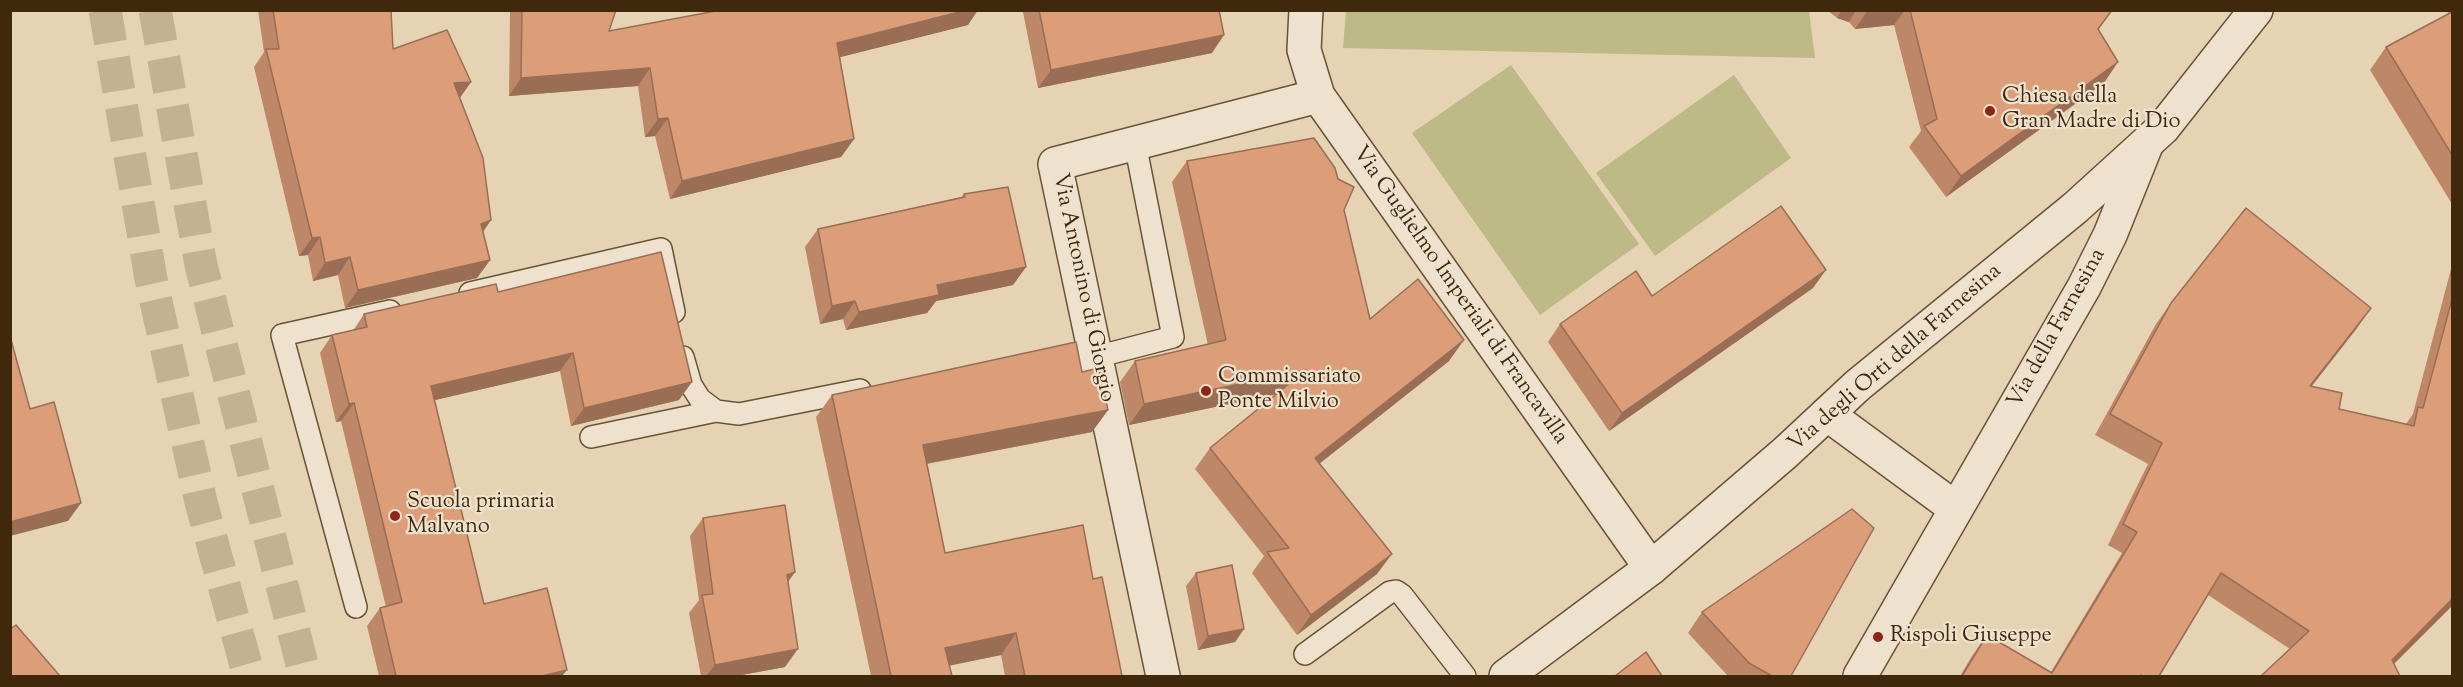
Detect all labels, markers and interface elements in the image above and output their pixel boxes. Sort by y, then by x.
place label: Chiesa della Gran Madre di Dio [2002,85,2180,136]
marker: Chiesa della Gran Madre di Dio [1983,104,1997,118]
street label: Via Guglielmo Imperiali di Francavilla [1346,142,1572,450]
street label: Via Antonino di Giorgio [1045,171,1119,405]
street label: Via della Farnesina [2003,245,2113,413]
street label: Via degli Orti della Farnesina [1784,259,2008,459]
place label: Commissariato Ponte Milvio [1218,365,1361,416]
marker: Commissariato Ponte Milvio [1199,384,1213,398]
place label: Scuola primaria Malvano [407,490,555,542]
marker: Scuola primaria Malvano [388,509,402,523]
place label: Rispoli Giuseppe [1890,624,2052,650]
marker: Rispoli Giuseppe [1871,630,1885,644]

